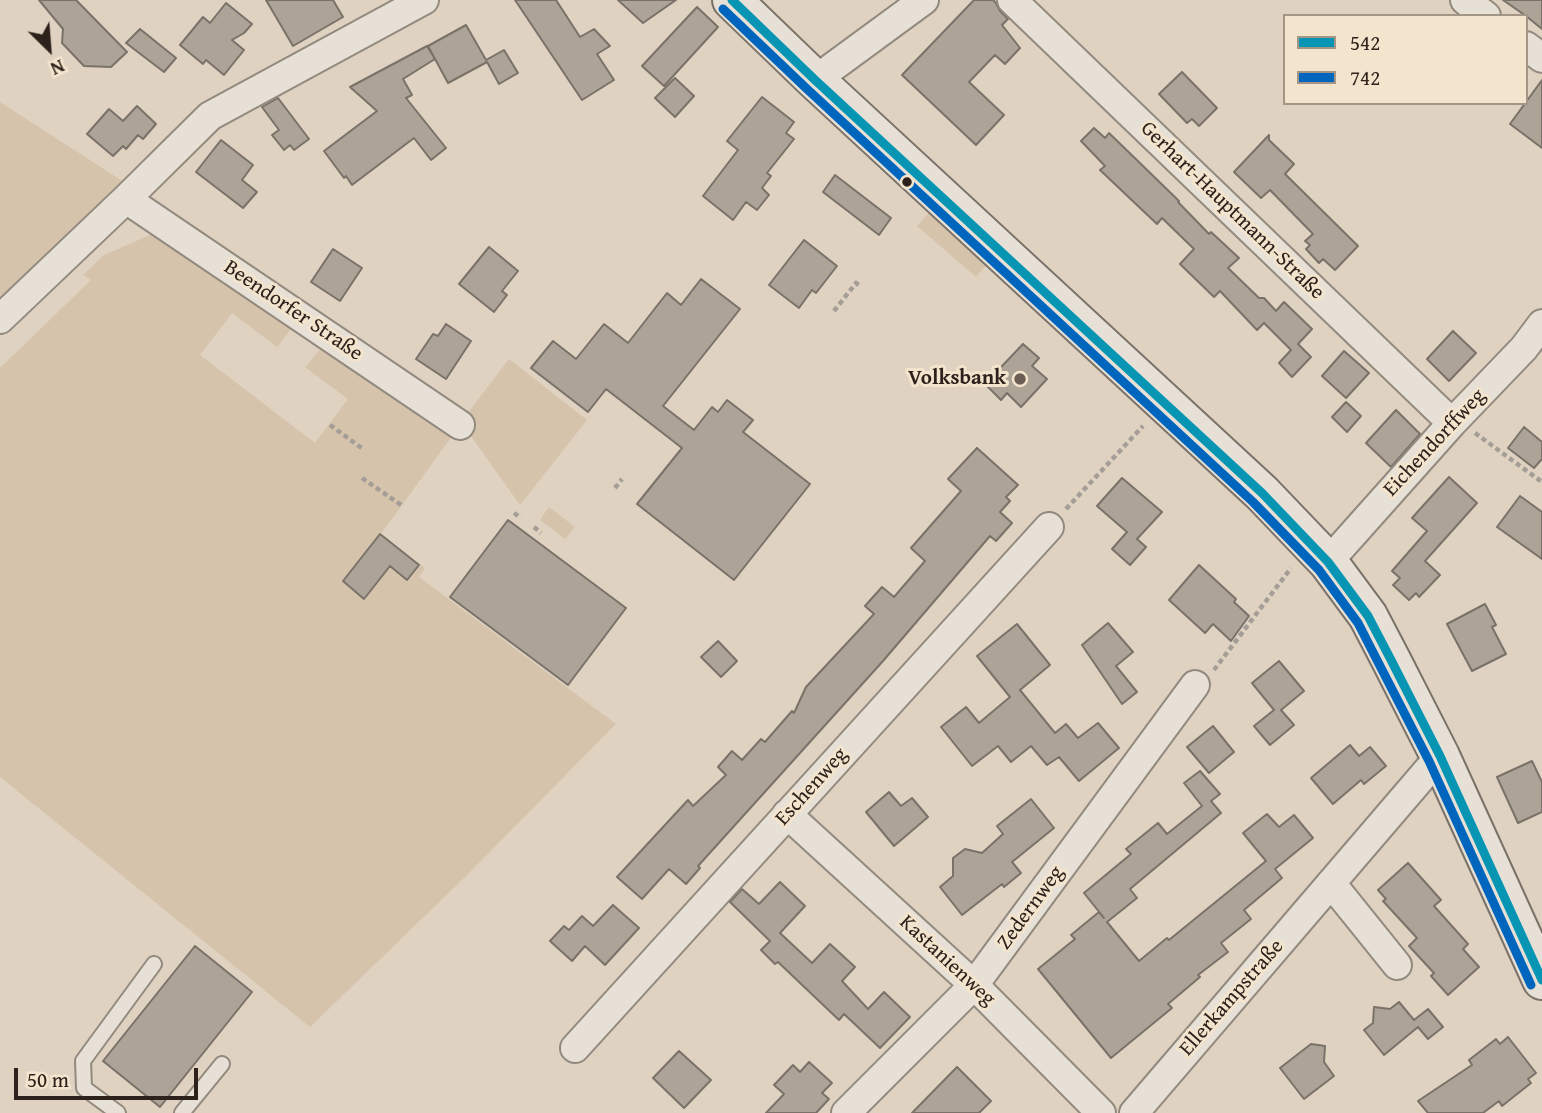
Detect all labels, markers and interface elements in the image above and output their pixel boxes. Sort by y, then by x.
north arrow [14,14,84,84]
legend [1283,14,1528,105]
text: 542 [1350,27,1380,58]
text: N [46,53,70,83]
text: 742 [1350,62,1380,93]
street label: Gerhart-Hauptmann-Straße [1135,117,1329,305]
unlabelled marker [900,175,914,189]
street label: Beendorfer Straße [219,255,367,367]
place label: Volksbank [908,366,1006,392]
marker: Volksbank [1012,371,1028,387]
street label: Eichendorffweg [1379,384,1491,502]
street label: Eschenweg [770,743,854,831]
street label: Zedernweg [992,861,1070,955]
street label: Kastanienweg [894,910,1000,1012]
street label: Ellerkampstraße [1175,935,1289,1061]
scale bar [18,1054,201,1098]
text: 50 m [27,1064,69,1095]

